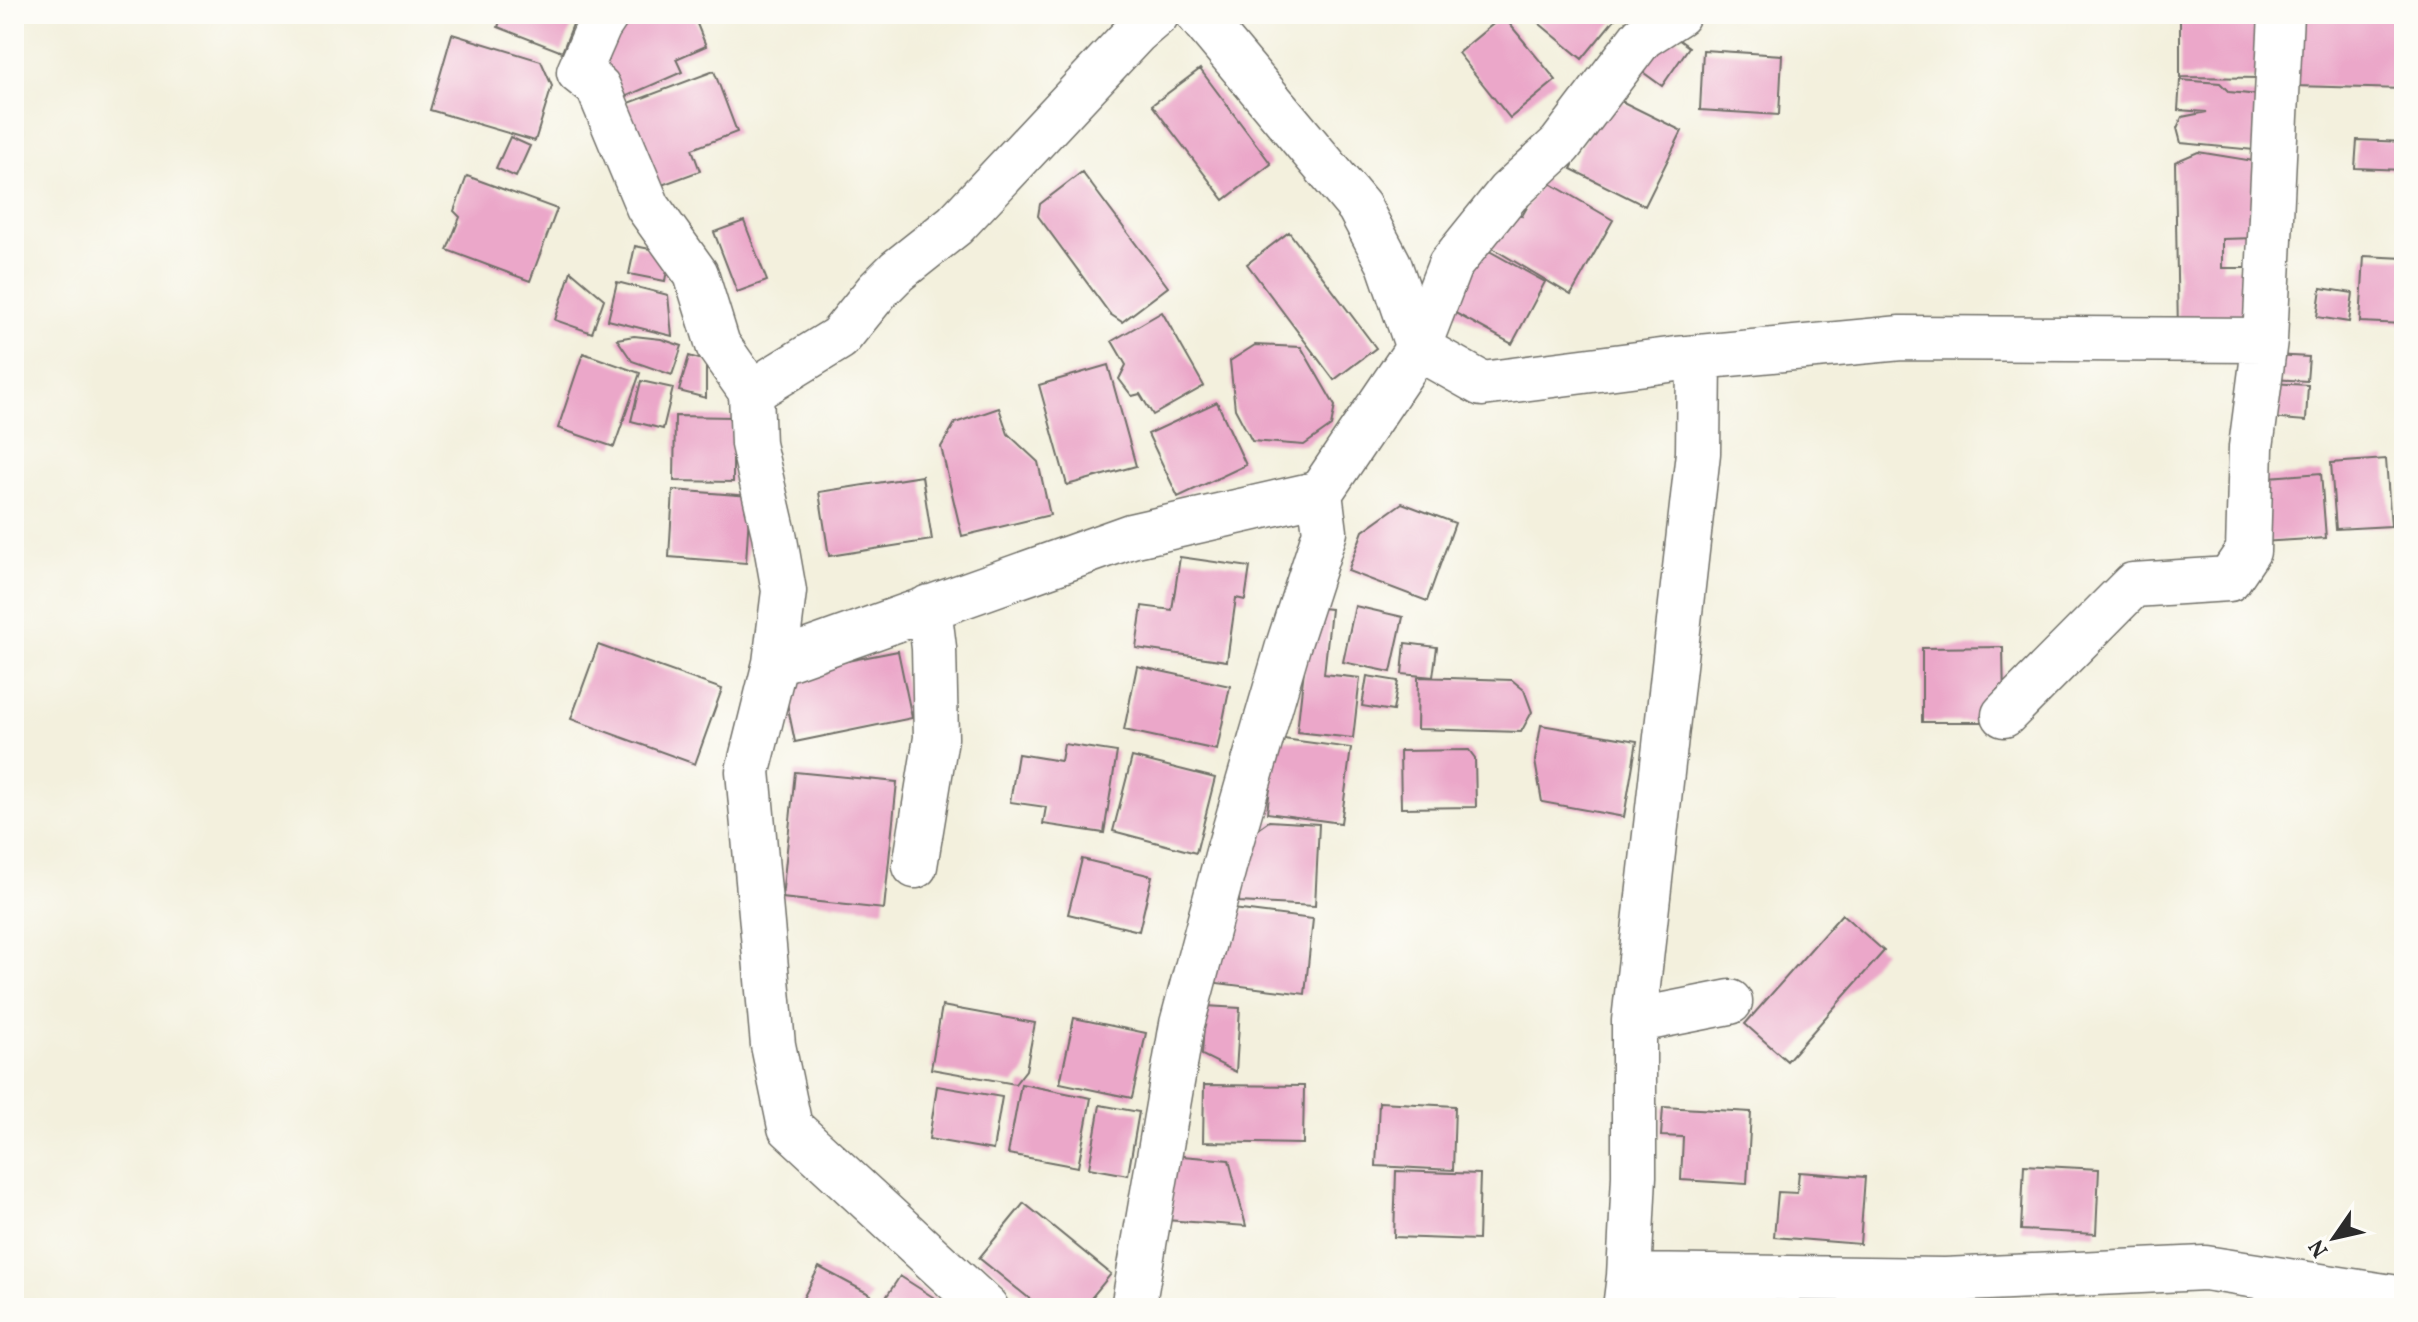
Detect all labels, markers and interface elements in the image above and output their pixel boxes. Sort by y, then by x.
north arrow [2294,1198,2374,1278]
text: N [2302,1232,2337,1263]

